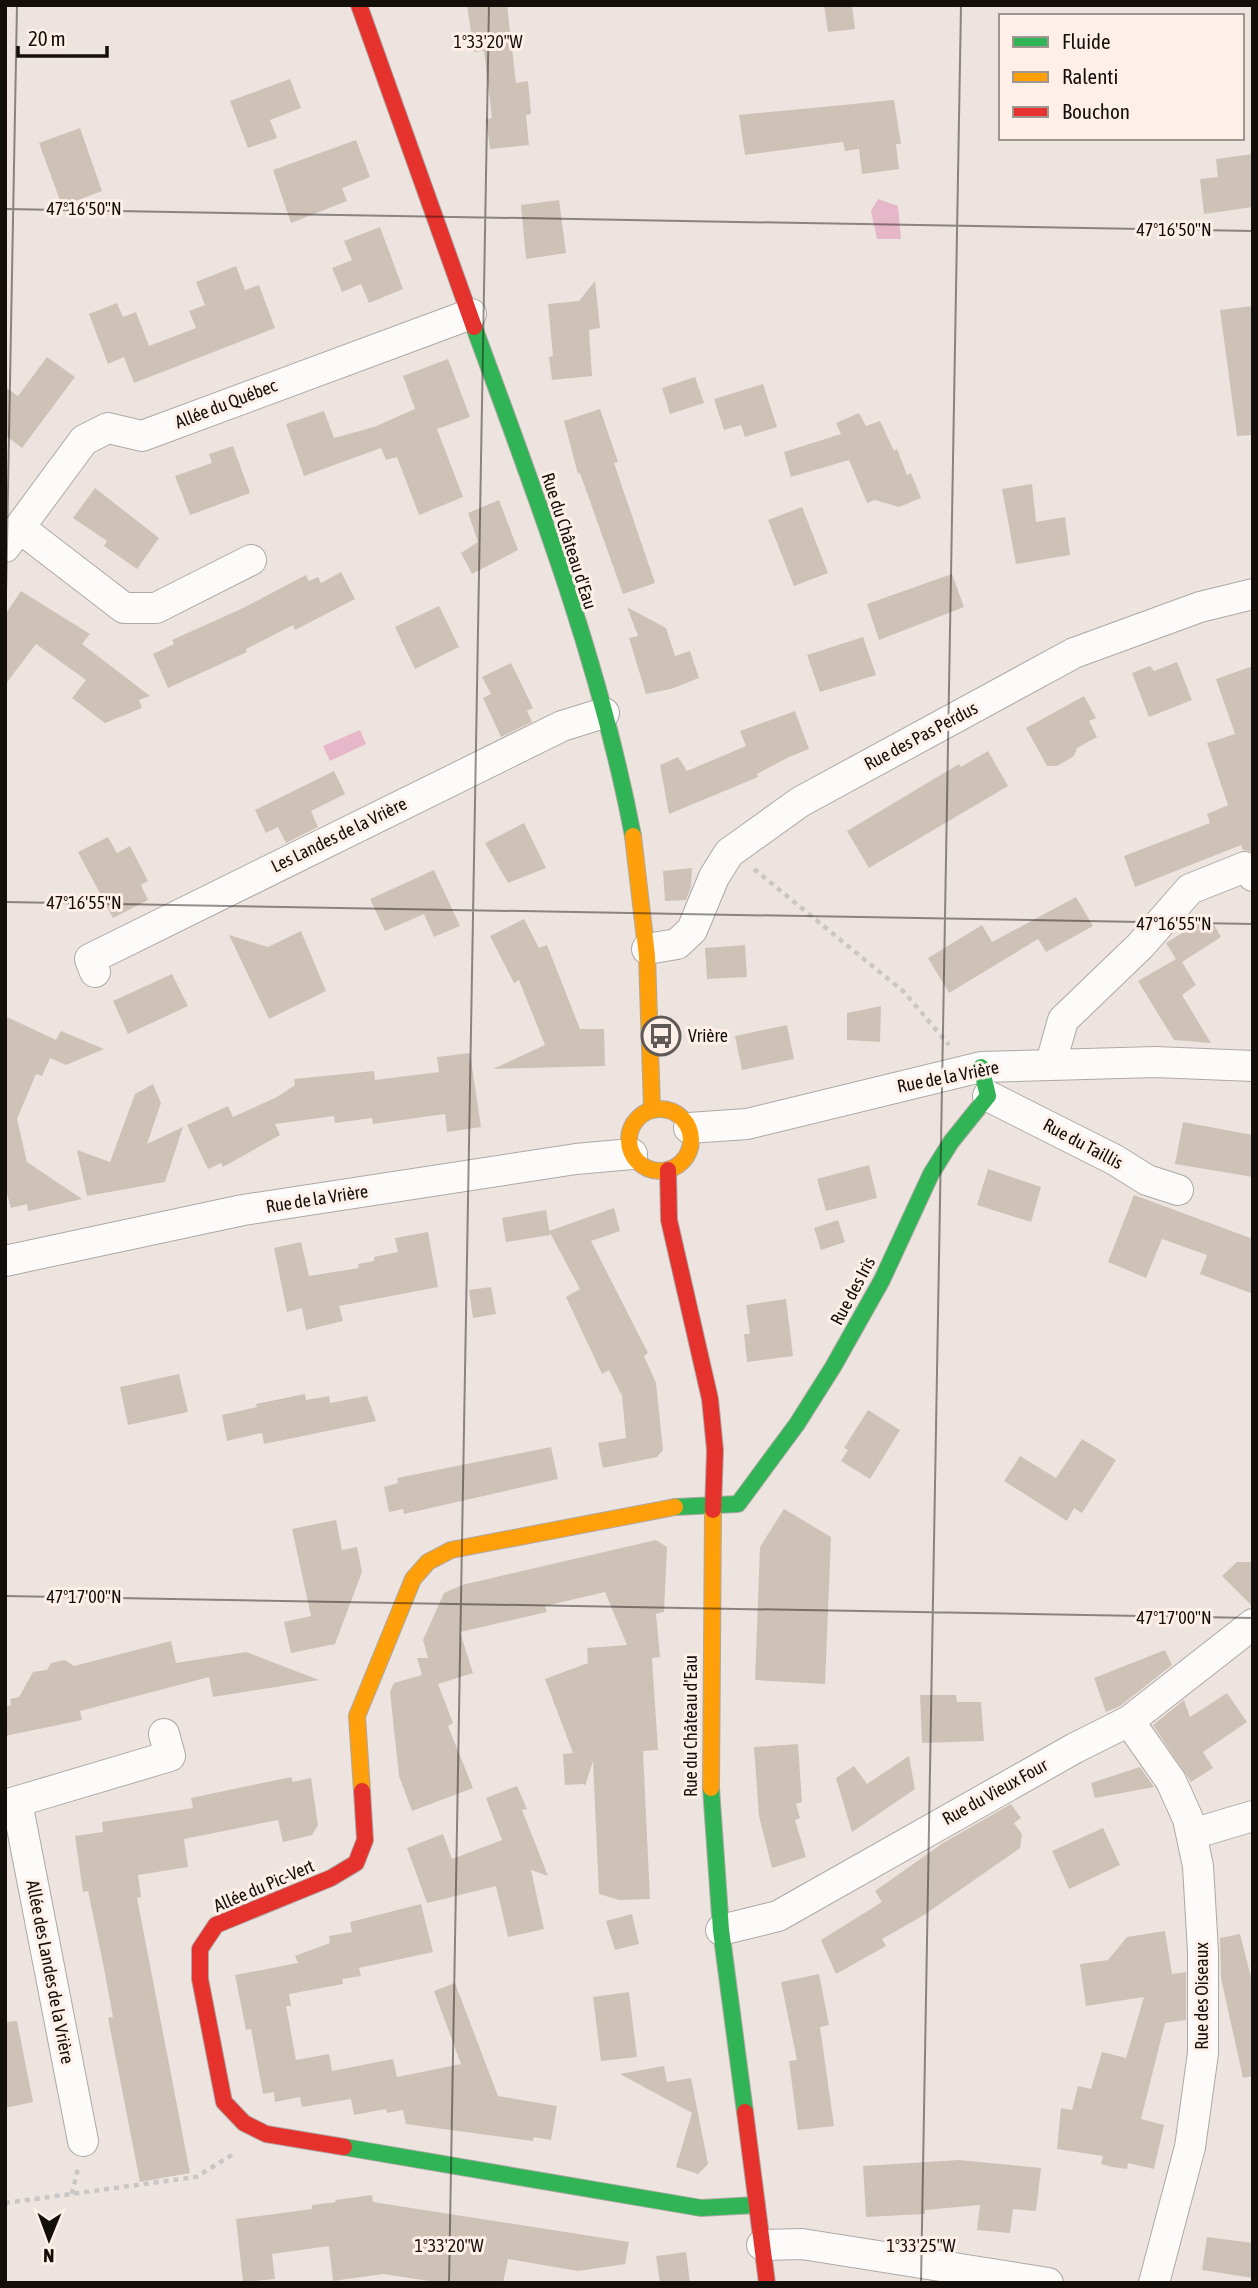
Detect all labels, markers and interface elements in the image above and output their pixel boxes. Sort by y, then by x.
scale bar [18,14,107,58]
legend [999,14,1244,140]
text: 20 m [28,26,66,50]
text: Fluide [1062,29,1111,53]
text: 1°33'20"W [453,31,523,52]
text: Ralenti [1062,64,1118,88]
text: Bouchon [1062,99,1130,123]
text: 47°16'50"N [46,198,122,219]
text: 47°16'50"N [1136,219,1212,240]
street label: Allée du Québec [172,374,280,433]
street label: Rue du Château d'Eau [538,470,601,612]
street label: Rue des Pas Perdus [861,697,981,774]
street label: Les Landes de la Vrière [268,793,410,876]
text: 47°16'55"N [46,892,122,913]
text: 47°16'55"N [1136,913,1212,934]
bus stop icon: Vrière [640,1015,682,1057]
place label: Vrière [688,1025,728,1046]
street label: Rue de la Vrière [895,1056,1000,1097]
street label: Rue du Taillis [1040,1114,1127,1173]
street label: Rue de la Vrière [264,1180,369,1217]
street label: Rue des Iris [826,1253,879,1328]
text: 47°17'00"N [46,1586,122,1607]
text: 47°17'00"N [1136,1607,1212,1628]
street label: Rue du Château d'Eau [680,1655,701,1797]
street label: Rue du Vieux Four [939,1754,1052,1829]
street label: Allée du Pic-Vert [210,1855,317,1916]
street label: Allée des Landes de la Vrière [22,1878,79,2066]
street label: Rue des Oiseaux [1191,1942,1212,2050]
north arrow [14,2204,84,2274]
text: 1°33'20"W [414,2235,484,2256]
text: 1°33'25"W [886,2235,956,2256]
text: N [43,2245,55,2267]

